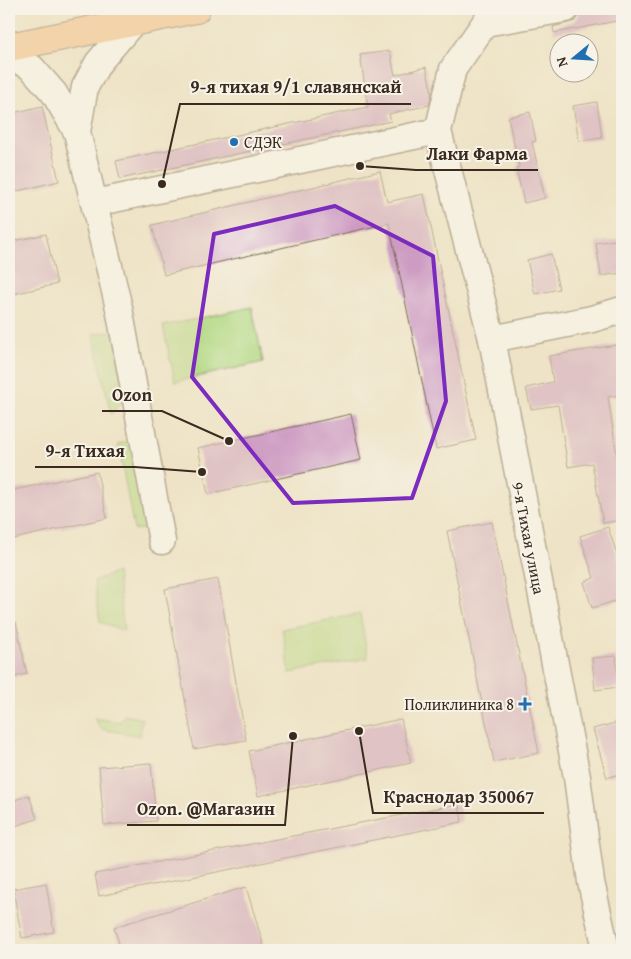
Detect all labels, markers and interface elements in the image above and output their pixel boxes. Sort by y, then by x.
north arrow [548,32,598,82]
text: N [550,54,573,70]
callout: 9-я тихая 9/1 славянскай [180,71,411,104]
text: 9-я тихая 9/1 славянскай [190,73,402,100]
place label: СДЭК [244,130,282,154]
marker: СДЭК [228,136,240,148]
callout: Лаки Фарма [416,137,538,170]
text: Лаки Фарма [426,140,528,167]
callout: Ozon [102,378,162,411]
text: Ozon [112,381,152,408]
callout: 9-я Тихая [35,434,135,467]
text: 9-я Тихая [45,437,125,464]
street label: 9-я Тихая улица [506,480,552,597]
place label: Поликлиника 8 [404,692,514,716]
marker: Поликлиника 8 [518,697,532,711]
callout: Краснодар 350067 [373,780,544,813]
text: Краснодар 350067 [384,783,534,810]
callout: Ozon. @Магазин [127,792,285,825]
text: Ozon. @Магазин [137,795,275,822]

